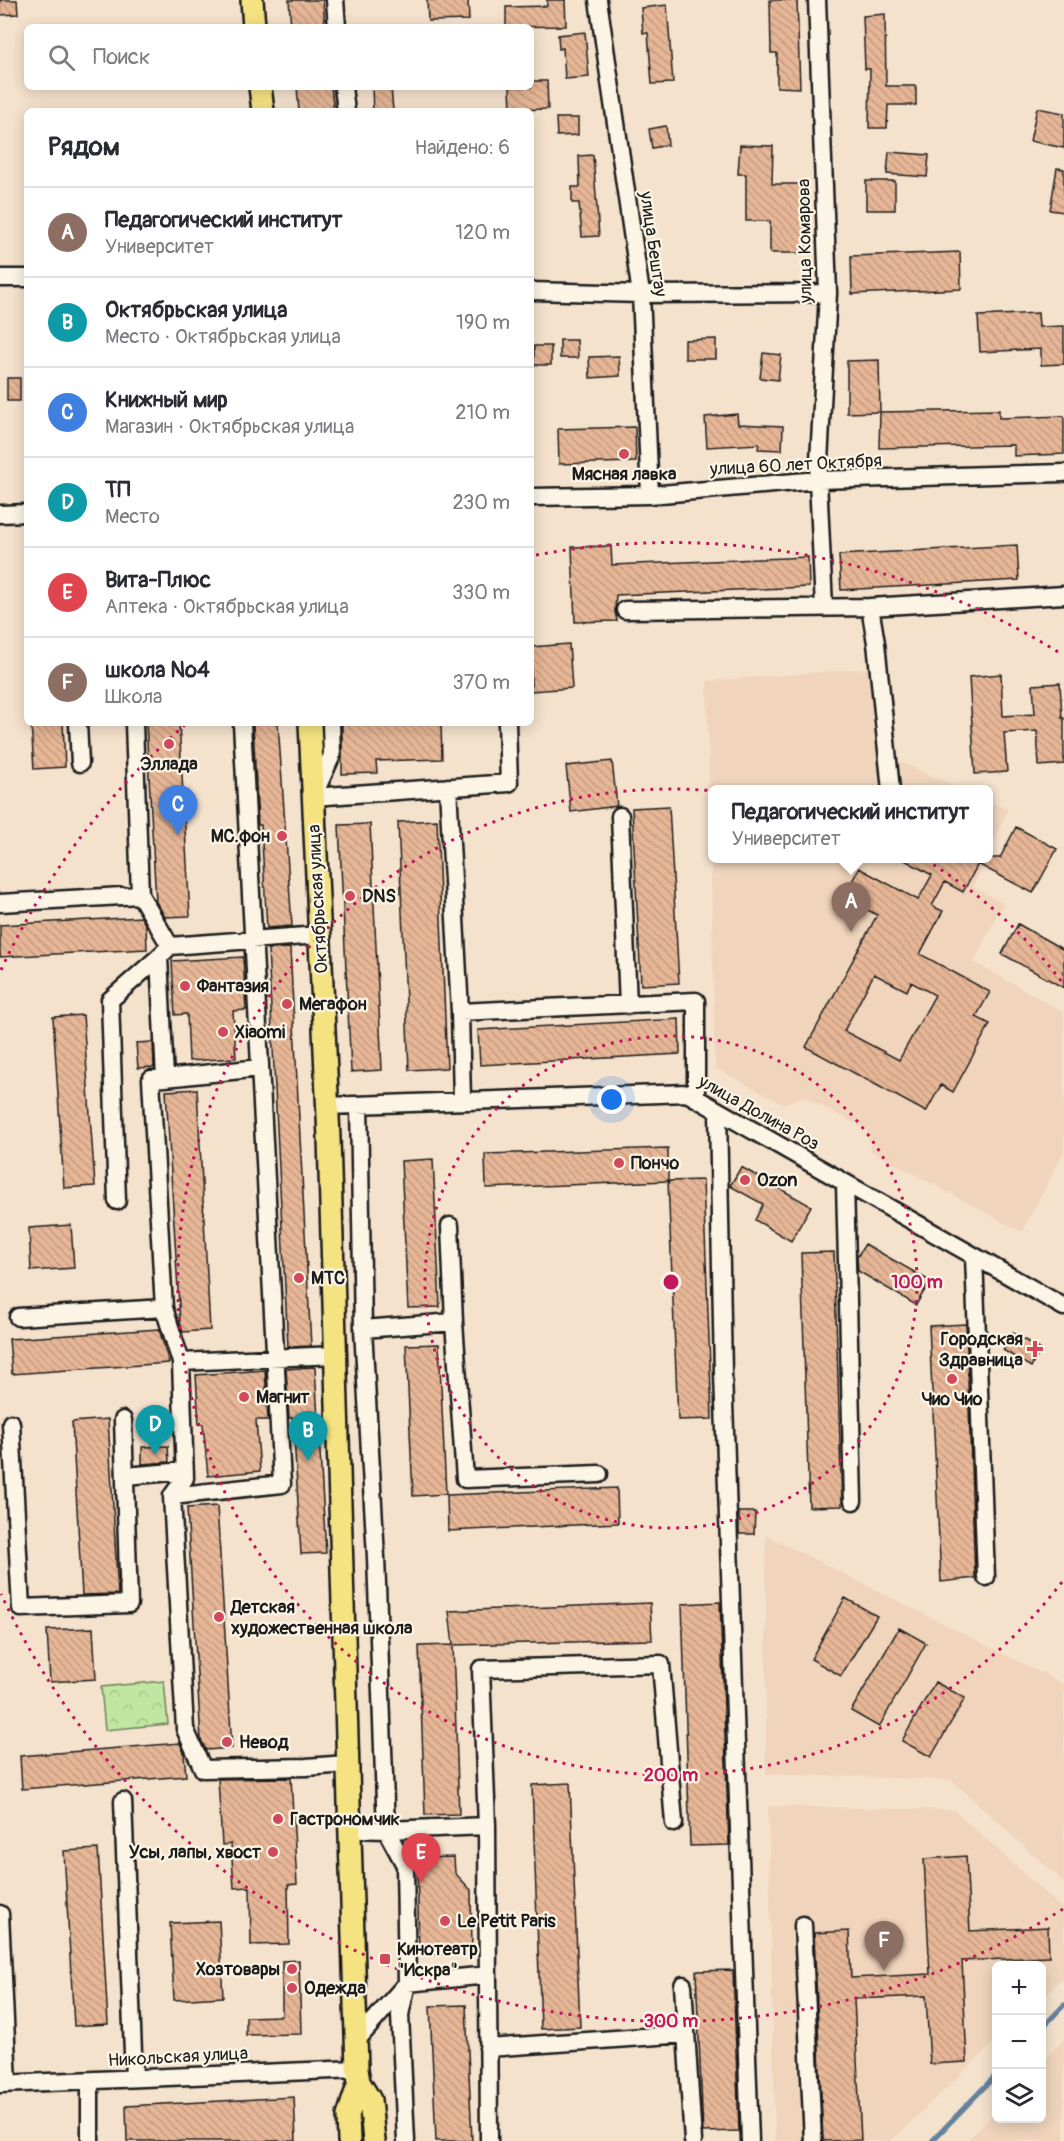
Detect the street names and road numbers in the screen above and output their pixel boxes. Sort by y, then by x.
street label: улица Комарова [792,179,818,304]
street label: улица Бештау [634,189,672,299]
street label: улица 60 лет Октября [708,449,883,481]
street label: Октябрьская улица [303,824,333,974]
street label: улица Долина Роз [693,1070,824,1156]
street label: Никольская улица [107,2042,249,2072]

